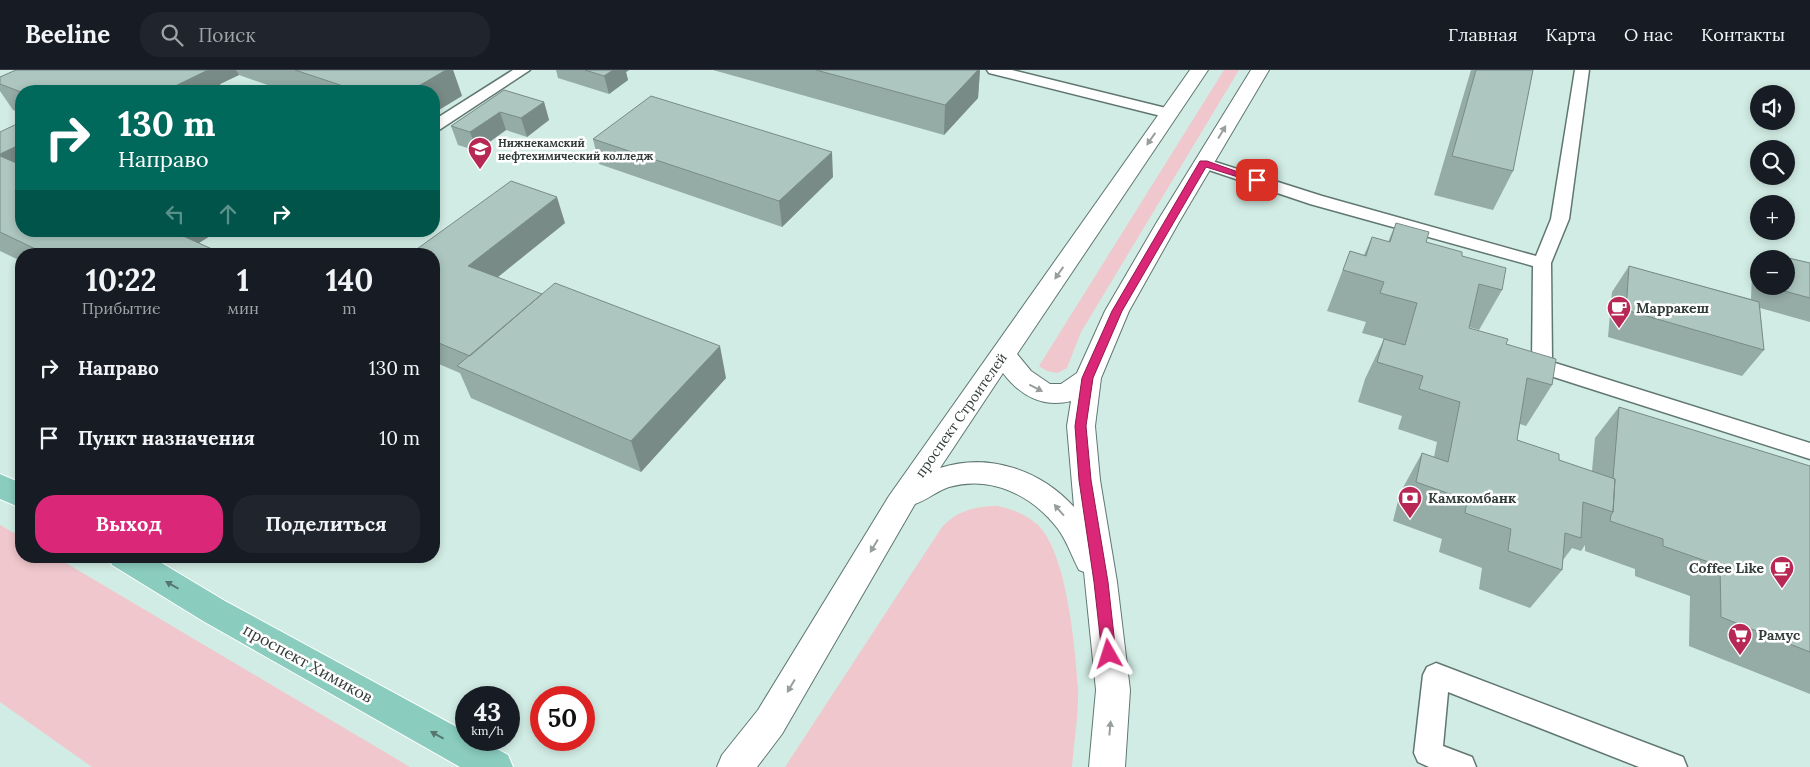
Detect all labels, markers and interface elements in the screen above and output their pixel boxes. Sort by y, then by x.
search box [140,12,490,57]
text: Beeline [25,19,110,50]
icon: search [158,21,186,49]
text: Поиск [198,23,256,47]
text: Главная [1448,23,1517,46]
text: Карта [1545,23,1596,46]
text: О нас [1624,23,1673,46]
text: Контакты [1701,23,1785,46]
map controls [1750,85,1795,295]
button: sound [1750,85,1795,130]
text: 130 m [118,101,215,146]
icon: right [35,105,100,170]
one-way arrow [1218,126,1227,139]
one-way arrow [1146,132,1156,146]
school or university icon: Нижнекамский нефтехимический колледж [467,136,493,170]
place label: Нижнекамский нефтехимический колледж [498,136,654,163]
button: search [1750,140,1795,185]
text: Направо [118,145,209,173]
pin [1236,159,1278,201]
icon: arrive [1243,166,1271,194]
button: + [1750,195,1795,240]
icon: left [161,200,189,228]
icon: ahead [214,200,242,228]
icon: right [267,200,295,228]
button: − [1750,250,1795,295]
text: 10:22 [86,261,157,299]
text: 1 [237,261,249,299]
text: 140 [326,261,373,299]
one-way arrow [1054,266,1064,279]
cafe icon: Марракеш [1606,295,1632,329]
text: Прибытие [82,298,161,318]
text: мин [227,298,259,318]
text: m [342,298,357,318]
place label: Марракеш [1636,299,1710,317]
street label: проспект Строителей [911,349,1011,481]
icon: right [35,354,63,382]
text: Направо [78,356,159,380]
text: 130 m [369,356,420,380]
one-way arrow [1029,384,1043,392]
icon: arrive [35,424,63,452]
text: Пункт назначения [78,426,255,450]
text: 10 m [379,426,420,450]
bank icon: Камкомбанк [1397,485,1423,519]
place label: Камкомбанк [1428,489,1517,507]
button: Выход [35,495,223,553]
button: Поделиться [233,495,420,553]
one-way arrow [1053,504,1065,516]
one-way arrow [870,539,879,552]
cafe icon: Coffee Like [1769,555,1795,589]
place label: Coffee Like [1689,559,1764,577]
one-way arrow [166,581,179,590]
street label: проспект Химиков [240,619,376,707]
supermarket icon: Рамус [1727,622,1753,656]
place label: Рамус [1758,626,1801,644]
position arrow [1082,627,1134,679]
one-way arrow [787,679,796,692]
speed limit sign: 50 [530,686,595,751]
text: 43 [474,696,501,728]
one-way arrow [1106,720,1114,736]
text: km/h [471,723,504,738]
one-way arrow [429,731,444,739]

